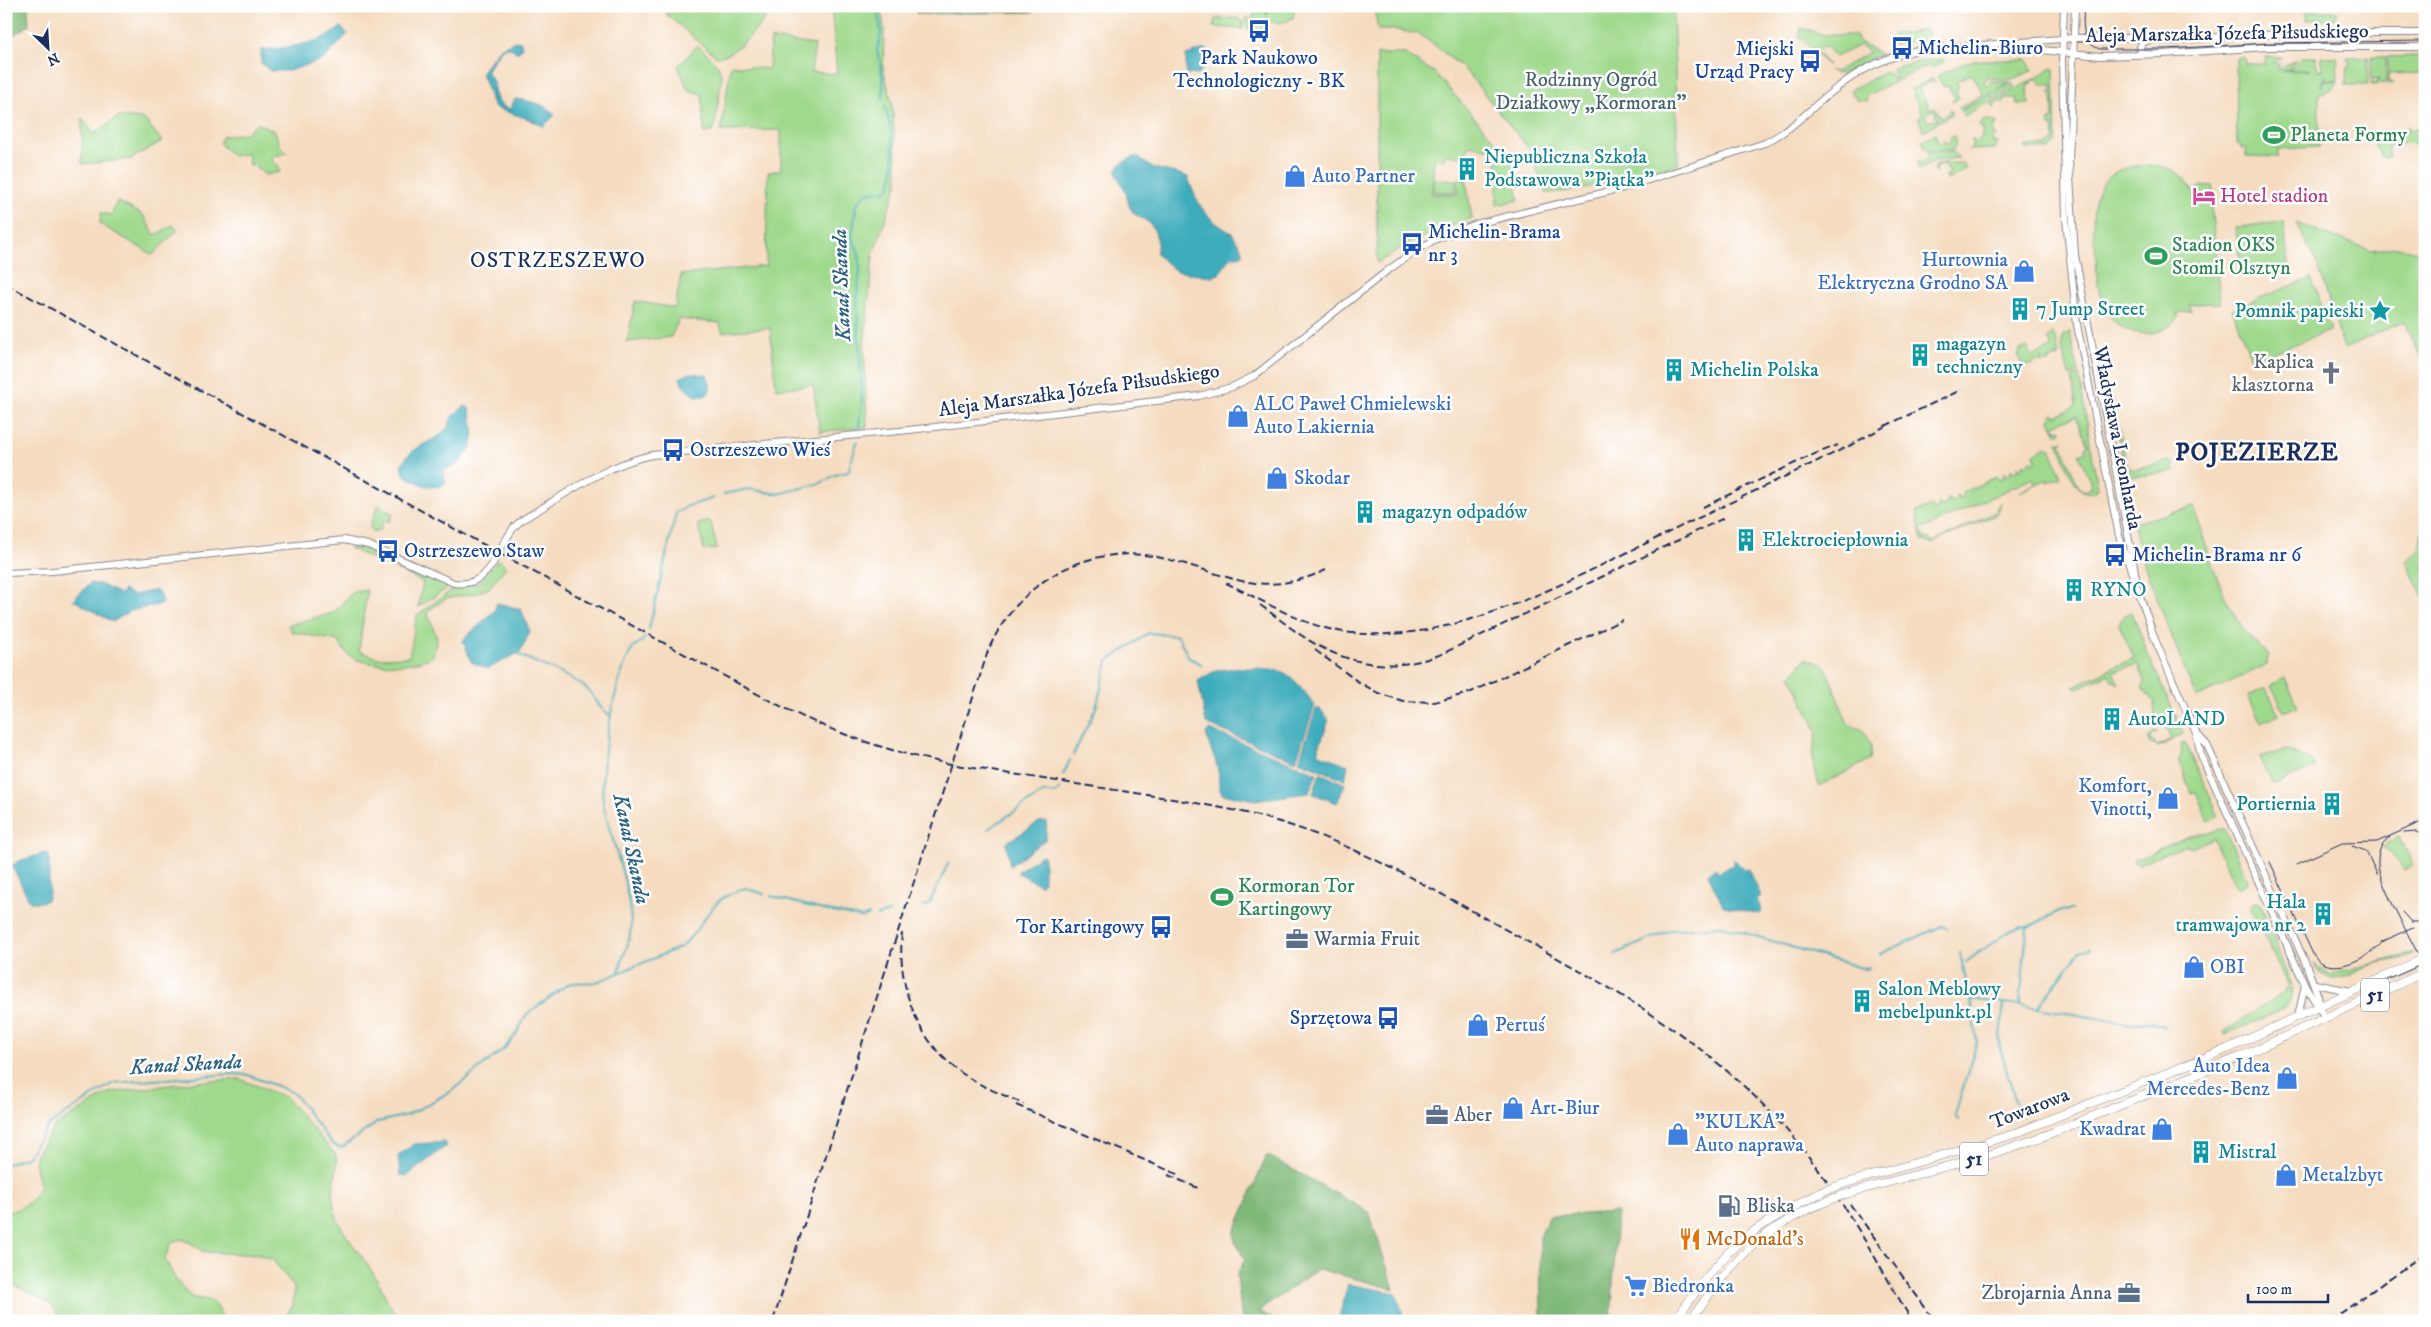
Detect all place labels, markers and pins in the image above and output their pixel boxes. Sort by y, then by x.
bus stop icon: Park Naukowo Technologiczny - BK [1246,18,1272,44]
bus stop icon: Michelin-Biuro [1889,35,1915,61]
place label: Michelin-Biuro [1918,36,2043,61]
place label: Miejski Urząd Pracy [1695,37,1795,85]
place label: Park Naukowo Technologiczny - BK [1173,46,1345,94]
bus stop icon: Miejski Urząd Pracy [1797,48,1823,74]
sports icon: Planeta Formy [2261,122,2287,148]
place label: Planeta Formy [2290,123,2407,148]
place label: Niepubliczna Szkoła Podstawowa "Piątka" [1484,145,1654,193]
building icon: Niepubliczna Szkoła Podstawowa "Piątka" [1454,156,1480,182]
shop icon: Auto Partner [1282,163,1308,189]
place label: Auto Partner [1312,164,1415,189]
hotel icon: Hotel stadion [2191,183,2217,209]
place label: Hotel stadion [2220,184,2329,209]
place label: Michelin-Brama nr 3 [1428,220,1561,268]
bus stop icon: Michelin-Brama nr 3 [1399,231,1425,257]
place label: Stadion OKS Stomil Olsztyn [2172,233,2291,281]
sports icon: Stadion OKS Stomil Olsztyn [2143,243,2169,269]
place label: Hurtownia Elektryczna Grodno SA [1817,248,2009,296]
shop icon: Hurtownia Elektryczna Grodno SA [2011,258,2037,284]
building icon: 7 Jump Street [2007,296,2033,322]
place label: 7 Jump Street [2036,297,2145,322]
place icon: Pomnik papieski [2367,298,2393,324]
place label: Pomnik papieski [2234,299,2364,324]
place label: magazyn techniczny [1936,332,2023,380]
building icon: magazyn techniczny [1907,342,1933,368]
place label: Kaplica klasztorna [2232,350,2315,398]
building icon: Michelin Polska [1661,357,1687,383]
place label: Michelin Polska [1690,358,1819,383]
church icon: Kaplica klasztorna [2318,360,2344,386]
place label: ALC Paweł Chmielewski Auto Lakiernia [1254,392,1451,440]
shop icon: ALC Paweł Chmielewski Auto Lakiernia [1225,403,1251,429]
bus stop icon: Ostrzeszewo Wieś [660,437,686,463]
place label: Ostrzeszewo Wieś [690,438,832,463]
shop icon: Skodar [1264,465,1290,491]
place label: Skodar [1294,466,1350,491]
building icon: magazyn odpadów [1352,499,1378,525]
place label: magazyn odpadów [1382,500,1528,525]
building icon: Elektrociepłownia [1733,527,1759,553]
place label: Elektrociepłownia [1762,528,1909,553]
bus stop icon: Ostrzeszewo Staw [375,538,401,564]
place label: Ostrzeszewo Staw [404,539,544,564]
bus stop icon: Michelin-Brama nr 6 [2102,542,2128,568]
place label: Michelin-Brama nr 6 [2132,543,2302,568]
building icon: RYNO [2061,577,2087,603]
place label: RYNO [2090,578,2146,603]
building icon: AutoLAND [2099,706,2125,732]
place label: AutoLAND [2128,707,2225,732]
place label: Komfort, Vinotti, [2078,774,2152,822]
shop icon: Komfort, Vinotti, [2155,785,2181,811]
building icon: Portiernia [2319,791,2345,817]
place label: Portiernia [2236,792,2316,817]
place label: Kormoran Tor Kartingowy [1238,874,1355,922]
sports icon: Kormoran Tor Kartingowy [1209,884,1235,910]
place label: Hala tramwajowa nr 2 [2175,890,2307,938]
building icon: Hala tramwajowa nr 2 [2310,901,2336,927]
bus stop icon: Tor Kartingowy [1148,914,1174,940]
place label: Tor Kartingowy [1016,915,1144,940]
office icon: Warmia Fruit [1284,926,1310,952]
place label: Warmia Fruit [1313,927,1420,952]
shop icon: OBI [2181,954,2207,980]
place label: OBI [2210,955,2245,980]
place label: Salon Meblowy mebelpunkt.pl [1878,977,2001,1025]
building icon: Salon Meblowy mebelpunkt.pl [1849,988,1875,1014]
bus stop icon: Sprzętowa [1375,1005,1401,1031]
place label: Sprzętowa [1290,1006,1372,1031]
shop icon: Pertuś [1465,1012,1491,1038]
place label: Pertuś [1495,1013,1546,1038]
place label: Auto Idea Mercedes-Benz [2146,1054,2271,1102]
shop icon: Auto Idea Mercedes-Benz [2274,1065,2300,1091]
shop icon: Art-Biur [1500,1095,1526,1121]
place label: Art-Biur [1530,1096,1600,1121]
office icon: Aber [1424,1102,1450,1128]
place label: Aber [1454,1103,1492,1128]
place label: "KULKA" Auto naprawa [1695,1110,1804,1158]
shop icon: Kwadrat [2149,1116,2175,1142]
place label: Kwadrat [2079,1117,2146,1142]
shop icon: "KULKA" Auto naprawa [1665,1121,1691,1147]
building icon: Mistral [2188,1139,2214,1165]
place label: Mistral [2218,1140,2276,1165]
shop icon: Metalzbyt [2273,1162,2299,1188]
place label: Metalzbyt [2302,1163,2383,1188]
fuel station icon: Bliska [1716,1193,1742,1219]
place label: Bliska [1746,1194,1795,1219]
restaurant icon: McDonald's [1677,1226,1703,1252]
place label: McDonald's [1706,1227,1804,1252]
supermarket icon: Biedronka [1623,1273,1649,1299]
place label: Biedronka [1652,1274,1735,1299]
office icon: Zbrojarnia Anna [2116,1280,2142,1306]
place label: Zbrojarnia Anna [1981,1281,2113,1306]

